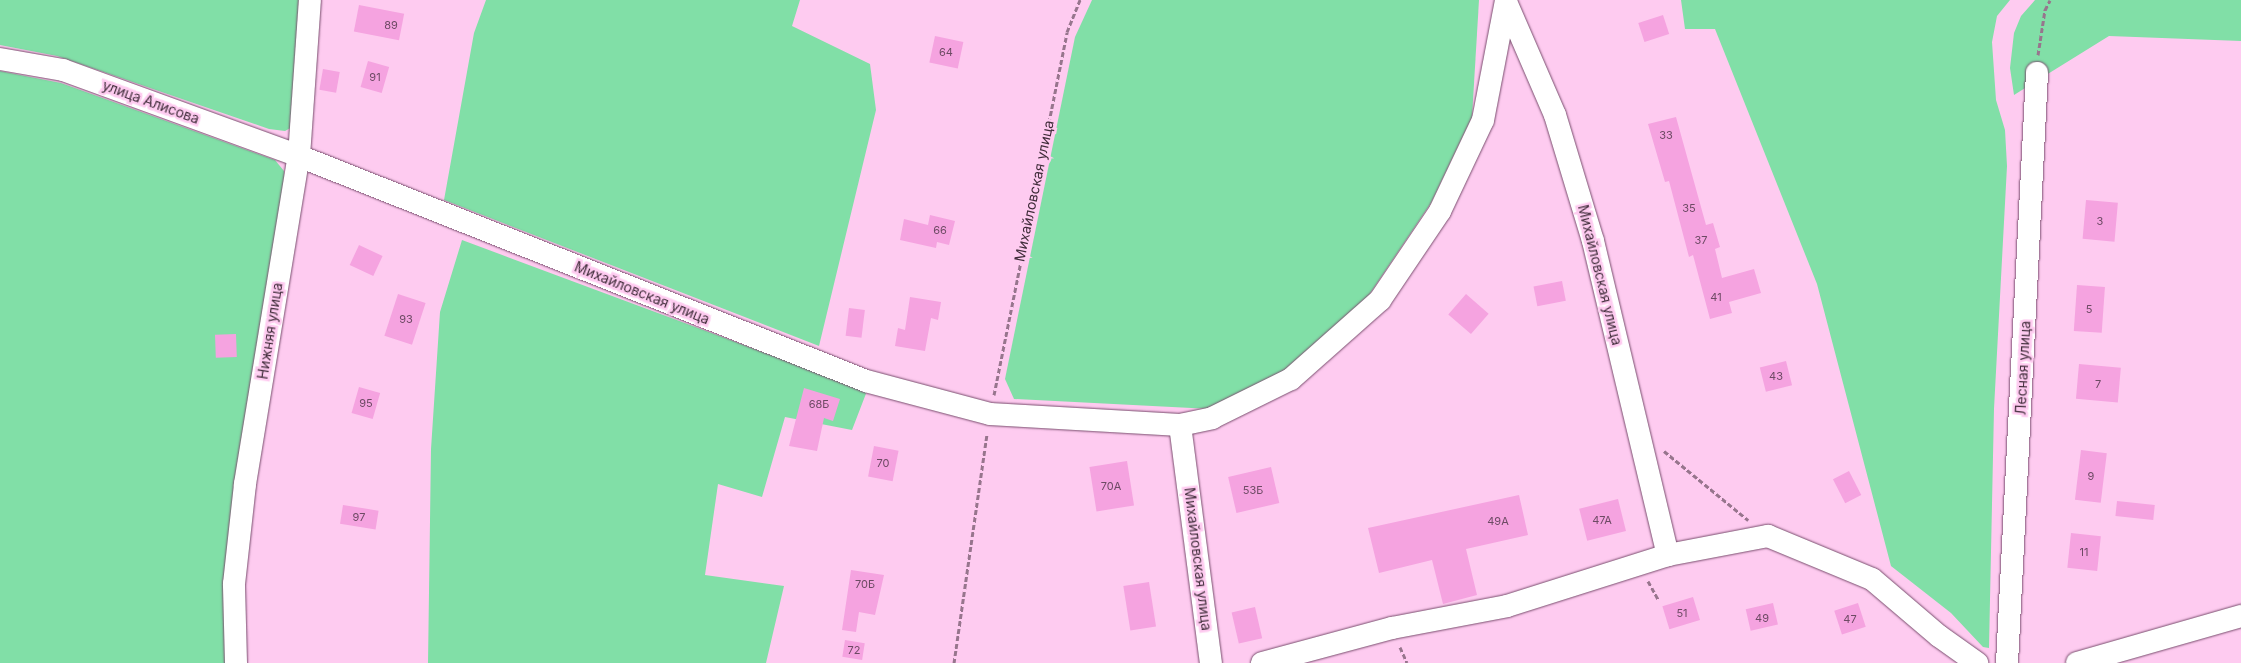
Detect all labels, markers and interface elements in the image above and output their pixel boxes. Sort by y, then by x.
house number: 89 [384,18,398,32]
house number: 64 [939,45,953,59]
house number: 91 [369,70,381,84]
street label: улица Алисова [100,77,202,127]
street label: Михайловская улица [1011,119,1057,263]
house number: 33 [1659,128,1673,142]
house number: 35 [1682,201,1696,215]
street label: Михайловская улица [1574,203,1626,347]
house number: 3 [2097,214,2103,228]
house number: 66 [933,223,947,237]
house number: 37 [1694,233,1708,247]
street label: Михайловская улица [572,258,712,328]
street label: Нижняя улица [254,282,286,380]
house number: 41 [1710,290,1722,304]
house number: 5 [2086,302,2092,316]
house number: 93 [399,312,413,326]
street label: Лесная улица [2012,320,2034,416]
house number: 43 [1769,369,1783,383]
house number: 7 [2095,377,2101,391]
house number: 95 [359,396,373,410]
house number: 68Б [809,397,829,411]
house number: 70 [877,456,889,470]
house number: 9 [2088,469,2094,483]
house number: 70А [1101,479,1121,493]
house number: 53Б [1243,483,1263,497]
street label: Михайловская улица [1181,487,1215,631]
house number: 97 [353,510,365,524]
house number: 47А [1592,513,1612,527]
house number: 49А [1487,514,1509,528]
house number: 11 [2080,545,2088,559]
house number: 70Б [855,577,875,591]
house number: 51 [1676,606,1688,620]
house number: 49 [1755,611,1769,625]
house number: 47 [1843,612,1857,626]
house number: 72 [848,643,860,657]

